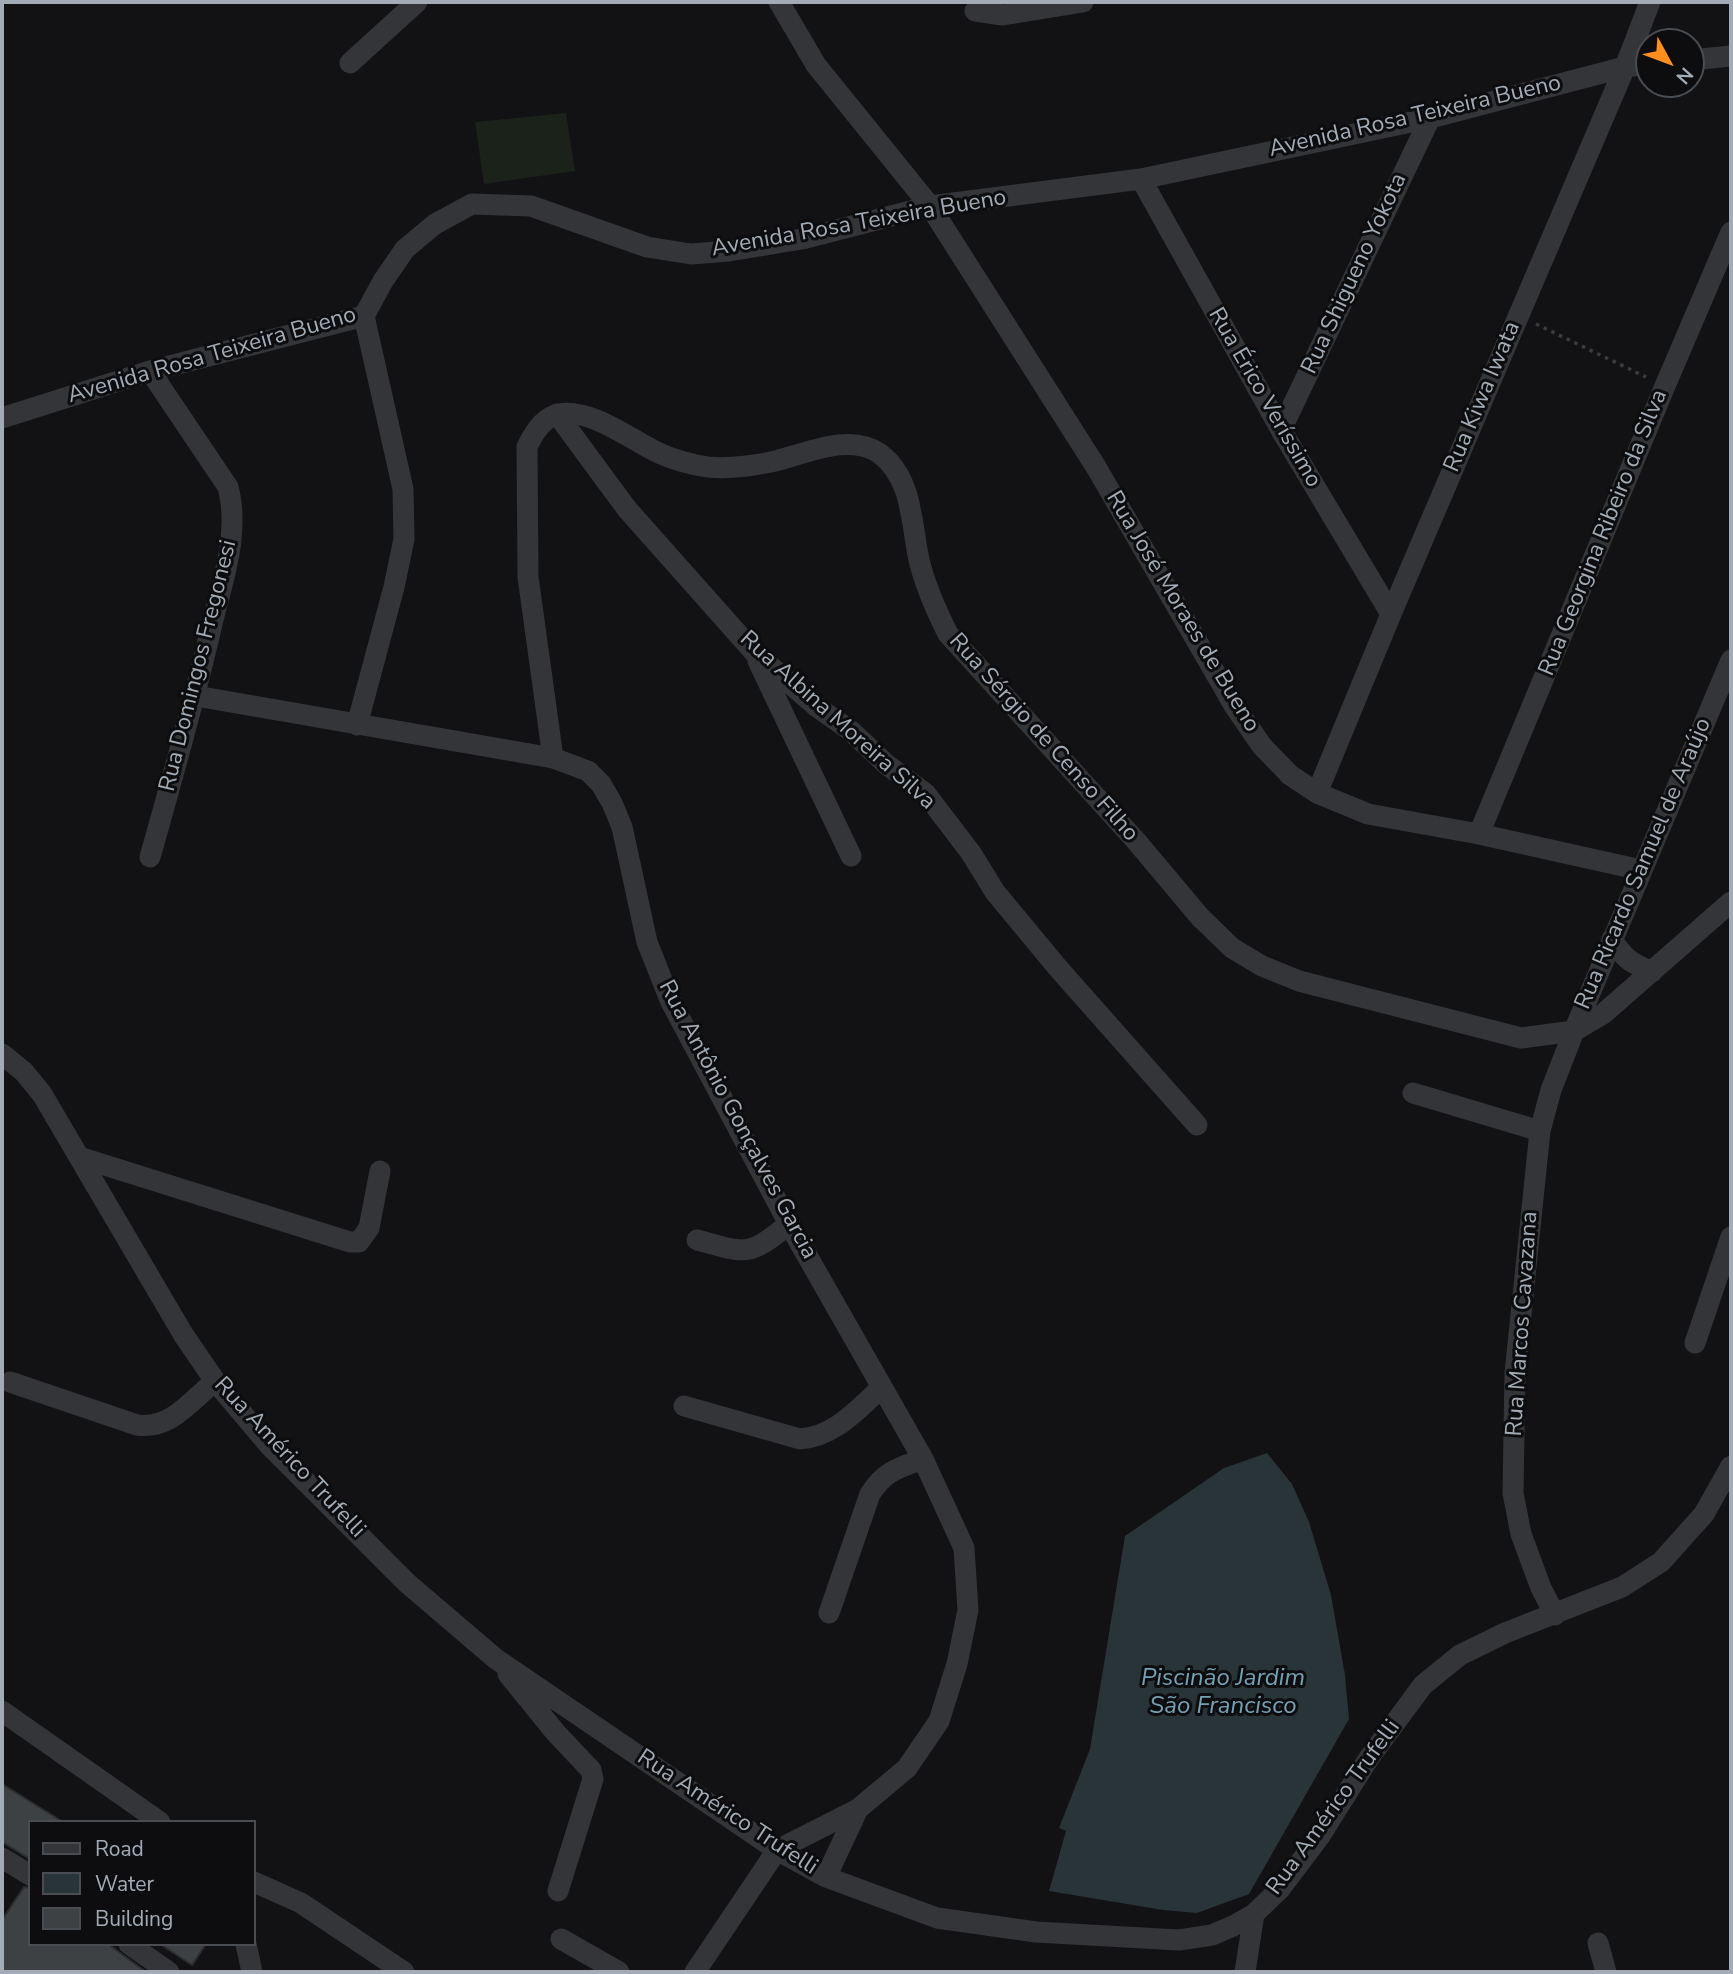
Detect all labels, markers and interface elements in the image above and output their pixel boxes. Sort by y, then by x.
north arrow [1635,28,1705,98]
text: N [1670,62,1699,89]
street label: Avenida Rosa Teixeira Bueno [1266,70,1564,164]
street label: Rua Shigueno Yokota [1296,169,1414,379]
street label: Avenida Rosa Teixeira Bueno [709,184,1009,264]
street label: Avenida Rosa Teixeira Bueno [65,302,359,410]
street label: Rua Érico Veríssimo [1201,303,1327,493]
street label: Rua Kiwa Iwata [1439,318,1527,476]
street label: Rua Georgina Ribeiro da Silva [1534,386,1674,680]
street label: Rua José Moraes de Bueno [1099,487,1265,737]
street label: Rua Domingos Fregonesi [154,537,244,795]
street label: Rua Albina Moreira Silva [733,626,941,816]
street label: Rua Sérgio de Censo Filho [942,628,1144,848]
street label: Rua Ricardo Samuel de Araújo [1570,714,1718,1014]
street label: Rua Antônio Gonçalves Garcia [652,976,822,1264]
street label: Rua Marcos Cavazana [1501,1211,1545,1437]
street label: Rua Américo Trufelli [207,1372,371,1544]
water label: Piscinão Jardim São Francisco [1141,1665,1305,1721]
street label: Rua Américo Trufelli [1261,1715,1407,1901]
street label: Rua Américo Trufelli [632,1744,822,1882]
legend [28,1820,256,1946]
text: Road [95,1835,144,1863]
text: Water [95,1870,154,1898]
text: Building [95,1905,173,1933]

